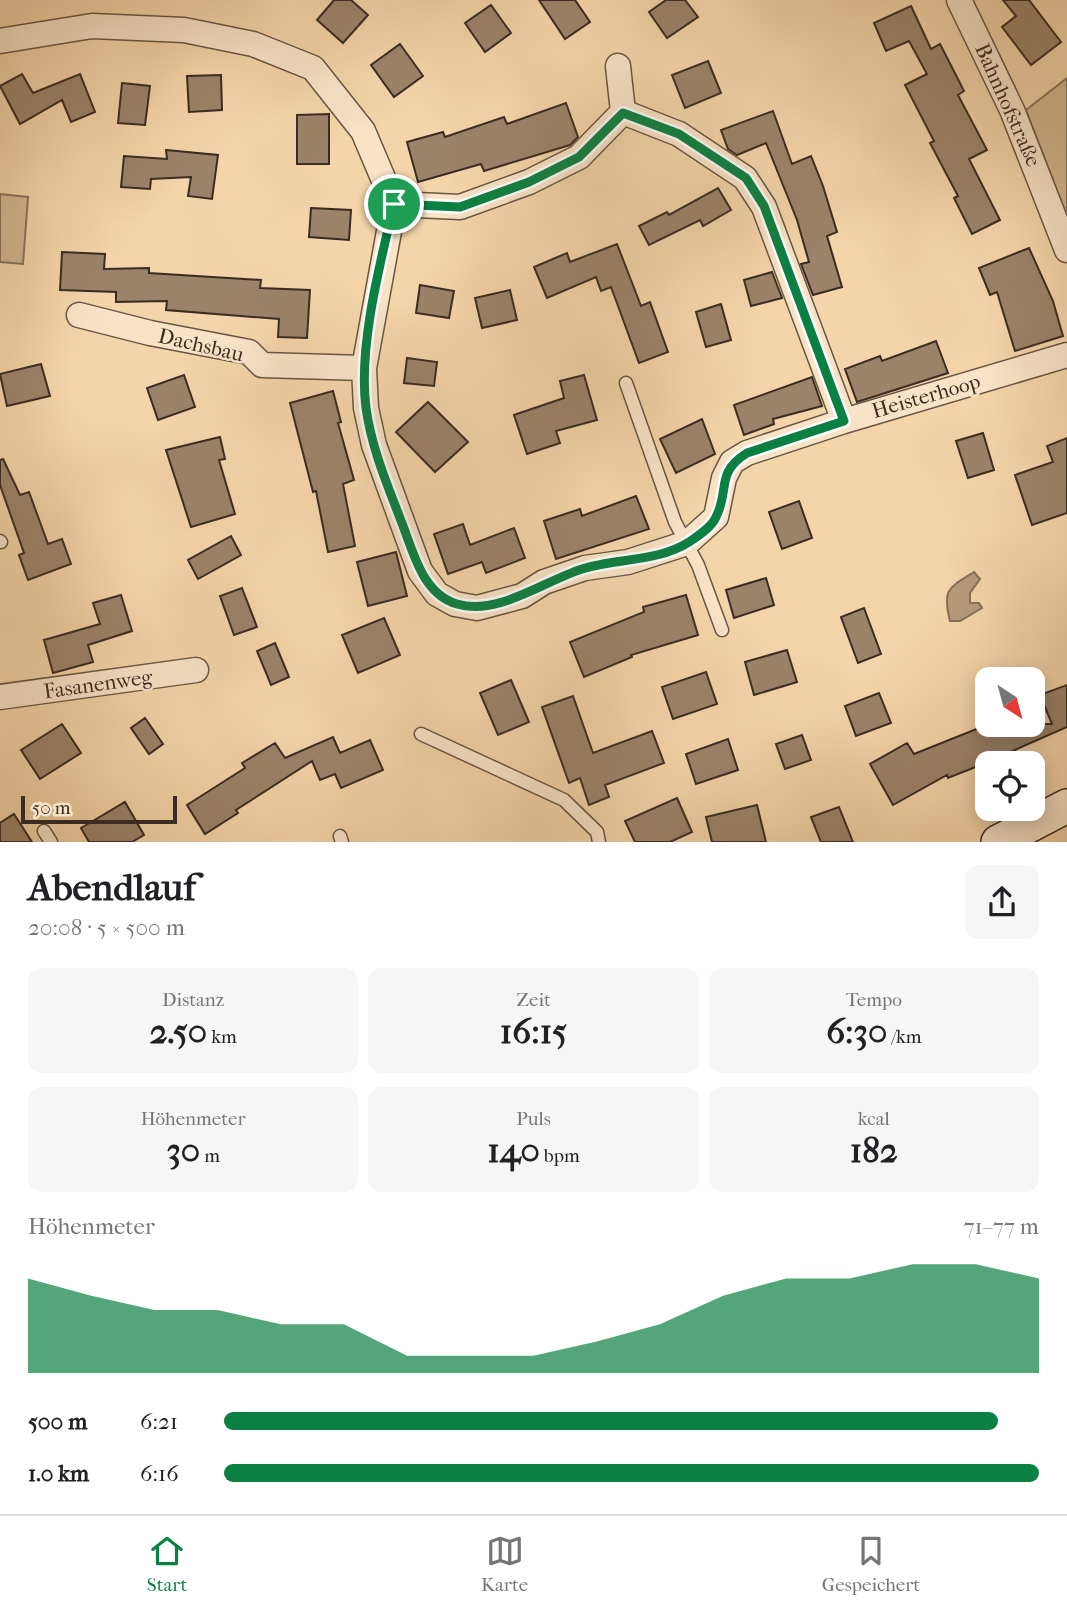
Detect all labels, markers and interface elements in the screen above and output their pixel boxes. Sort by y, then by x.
street label: Bahnhofstraße [970,40,1046,170]
pin [364,174,424,234]
icon: arrive [375,185,413,223]
street label: Dachsbau [156,324,246,366]
street label: Heisterhoop [869,369,983,423]
street label: Fasanenweg [42,664,155,703]
north arrow [975,667,1045,737]
map controls [975,667,1045,821]
button: locate [975,751,1045,821]
scale bar [21,793,177,825]
text: 50 m [32,797,71,819]
text: Abendlauf [28,865,196,910]
button: share [965,865,1039,939]
text: 20:08 · 5 × 500 m [28,914,185,941]
text: Distanz [162,989,224,1011]
text: Zeit [516,989,551,1011]
text: Tempo [846,989,902,1011]
text: 2.50 [150,1011,207,1052]
text: 16:15 [500,1011,567,1052]
text: 6:30 [826,1011,887,1052]
text: km [207,1026,237,1048]
text: /km [887,1026,922,1048]
text: Höhenmeter [141,1108,245,1130]
text: Puls [516,1108,551,1130]
text: kcal [858,1108,890,1130]
text: 30 [166,1130,200,1171]
text: 140 [487,1130,540,1171]
text: 182 [850,1130,898,1171]
text: m [200,1145,220,1167]
text: bpm [540,1145,580,1167]
text: Höhenmeter [28,1213,155,1240]
text: 71–77 m [963,1213,1039,1240]
text: 500 m [28,1408,87,1435]
text: 6:21 [140,1408,178,1435]
text: 1.0 km [28,1460,89,1487]
text: 6:16 [140,1460,179,1487]
tab: Start [147,1532,187,1596]
tab: Karte [481,1532,528,1596]
tab: Gespeichert [822,1532,920,1596]

